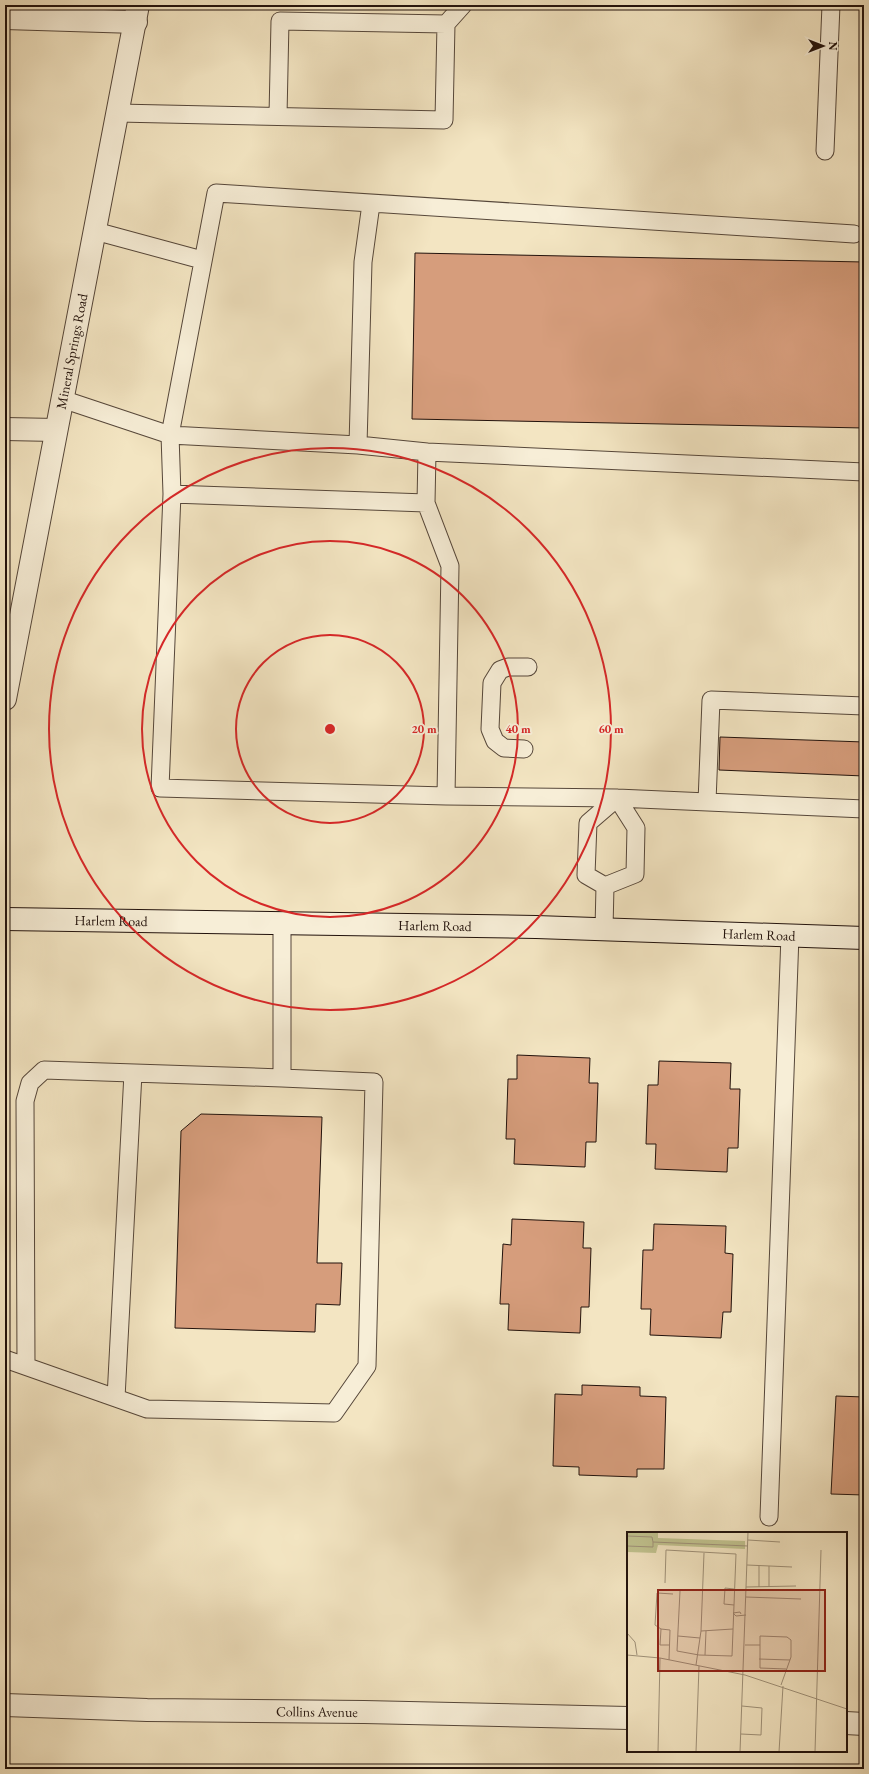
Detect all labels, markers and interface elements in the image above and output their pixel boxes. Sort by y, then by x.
north arrow [803,26,843,66]
text: N [826,42,840,51]
street label: Mineral Springs Road [52,291,92,411]
text: 20 m [411,721,437,737]
text: 40 m [505,721,531,737]
text: 60 m [598,721,624,737]
centre of rings [323,722,337,736]
street label: Harlem Road [74,911,149,930]
street label: Harlem Road [398,916,473,935]
street label: Harlem Road [722,924,797,945]
inset map [627,1532,847,1752]
street label: Collins Avenue [276,1702,358,1721]

